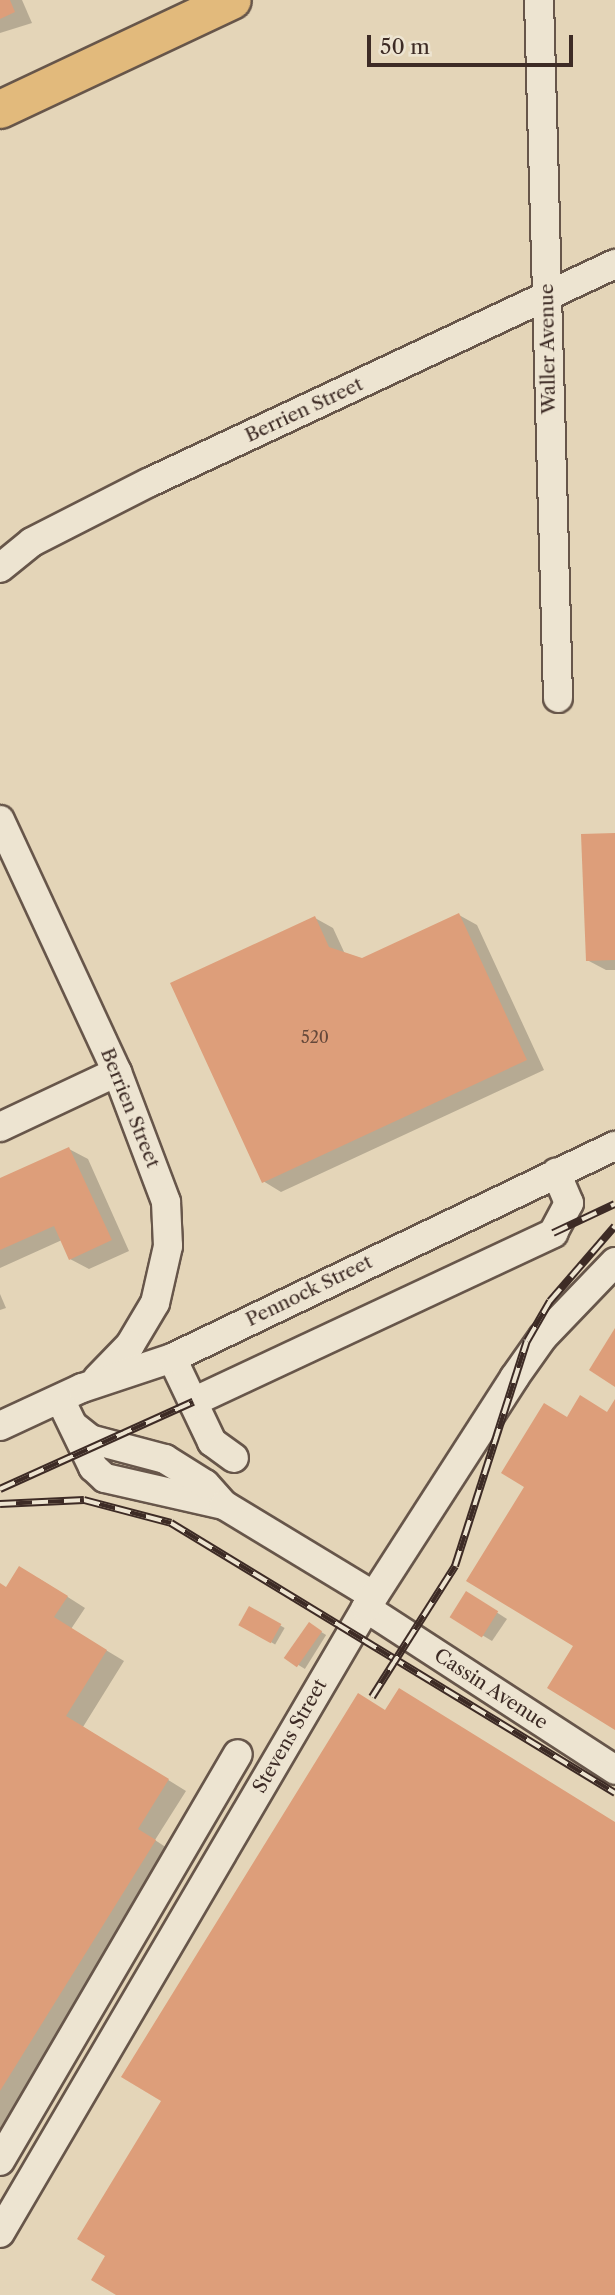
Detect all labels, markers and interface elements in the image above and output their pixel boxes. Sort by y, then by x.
scale bar [370,21,576,65]
text: 50 m [380,34,430,59]
street label: Waller Avenue [535,283,561,415]
street label: Berrien Street [242,373,366,447]
house number: 520 [301,1027,329,1047]
street label: Berrien Street [96,1045,164,1171]
street label: Pennock Street [242,1251,376,1331]
street label: Cassin Avenue [430,1644,552,1734]
street label: Stevens Street [248,1675,332,1797]

